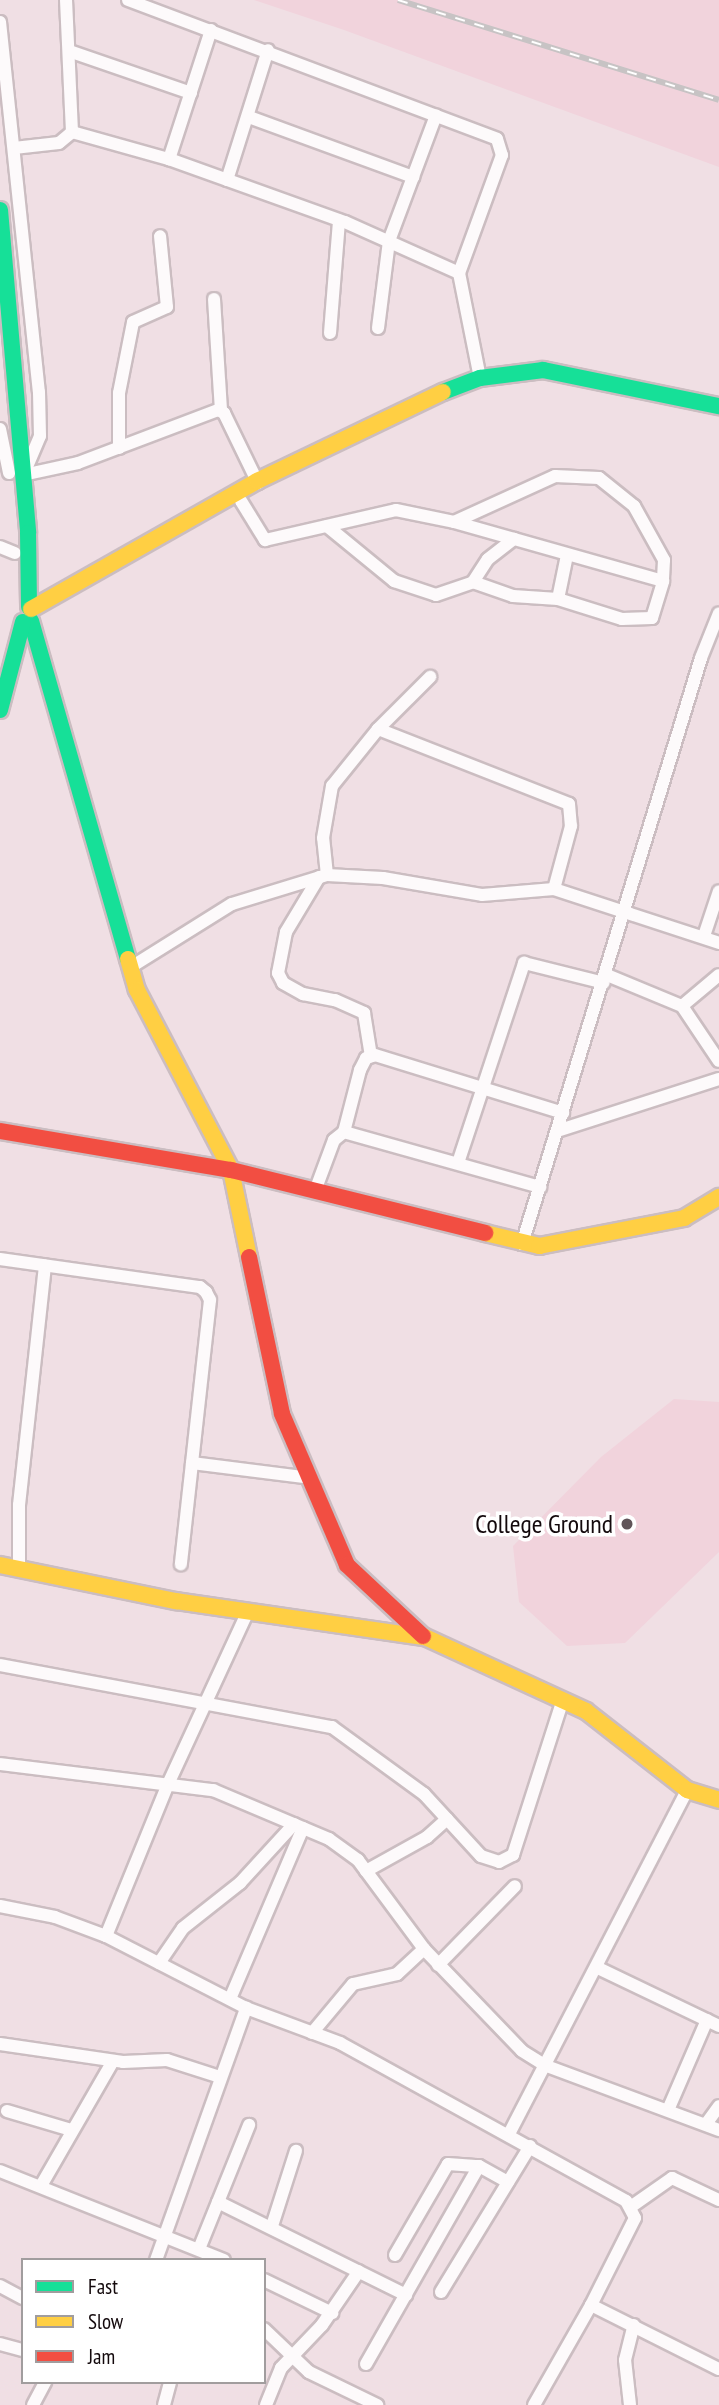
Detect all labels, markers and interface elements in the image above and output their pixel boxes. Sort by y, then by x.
place label: College Ground [475,1508,613,1540]
marker: College Ground [619,1516,635,1532]
legend [21,2258,266,2384]
text: Fast [88,2273,118,2300]
text: Slow [88,2308,123,2335]
text: Jam [88,2343,115,2370]

